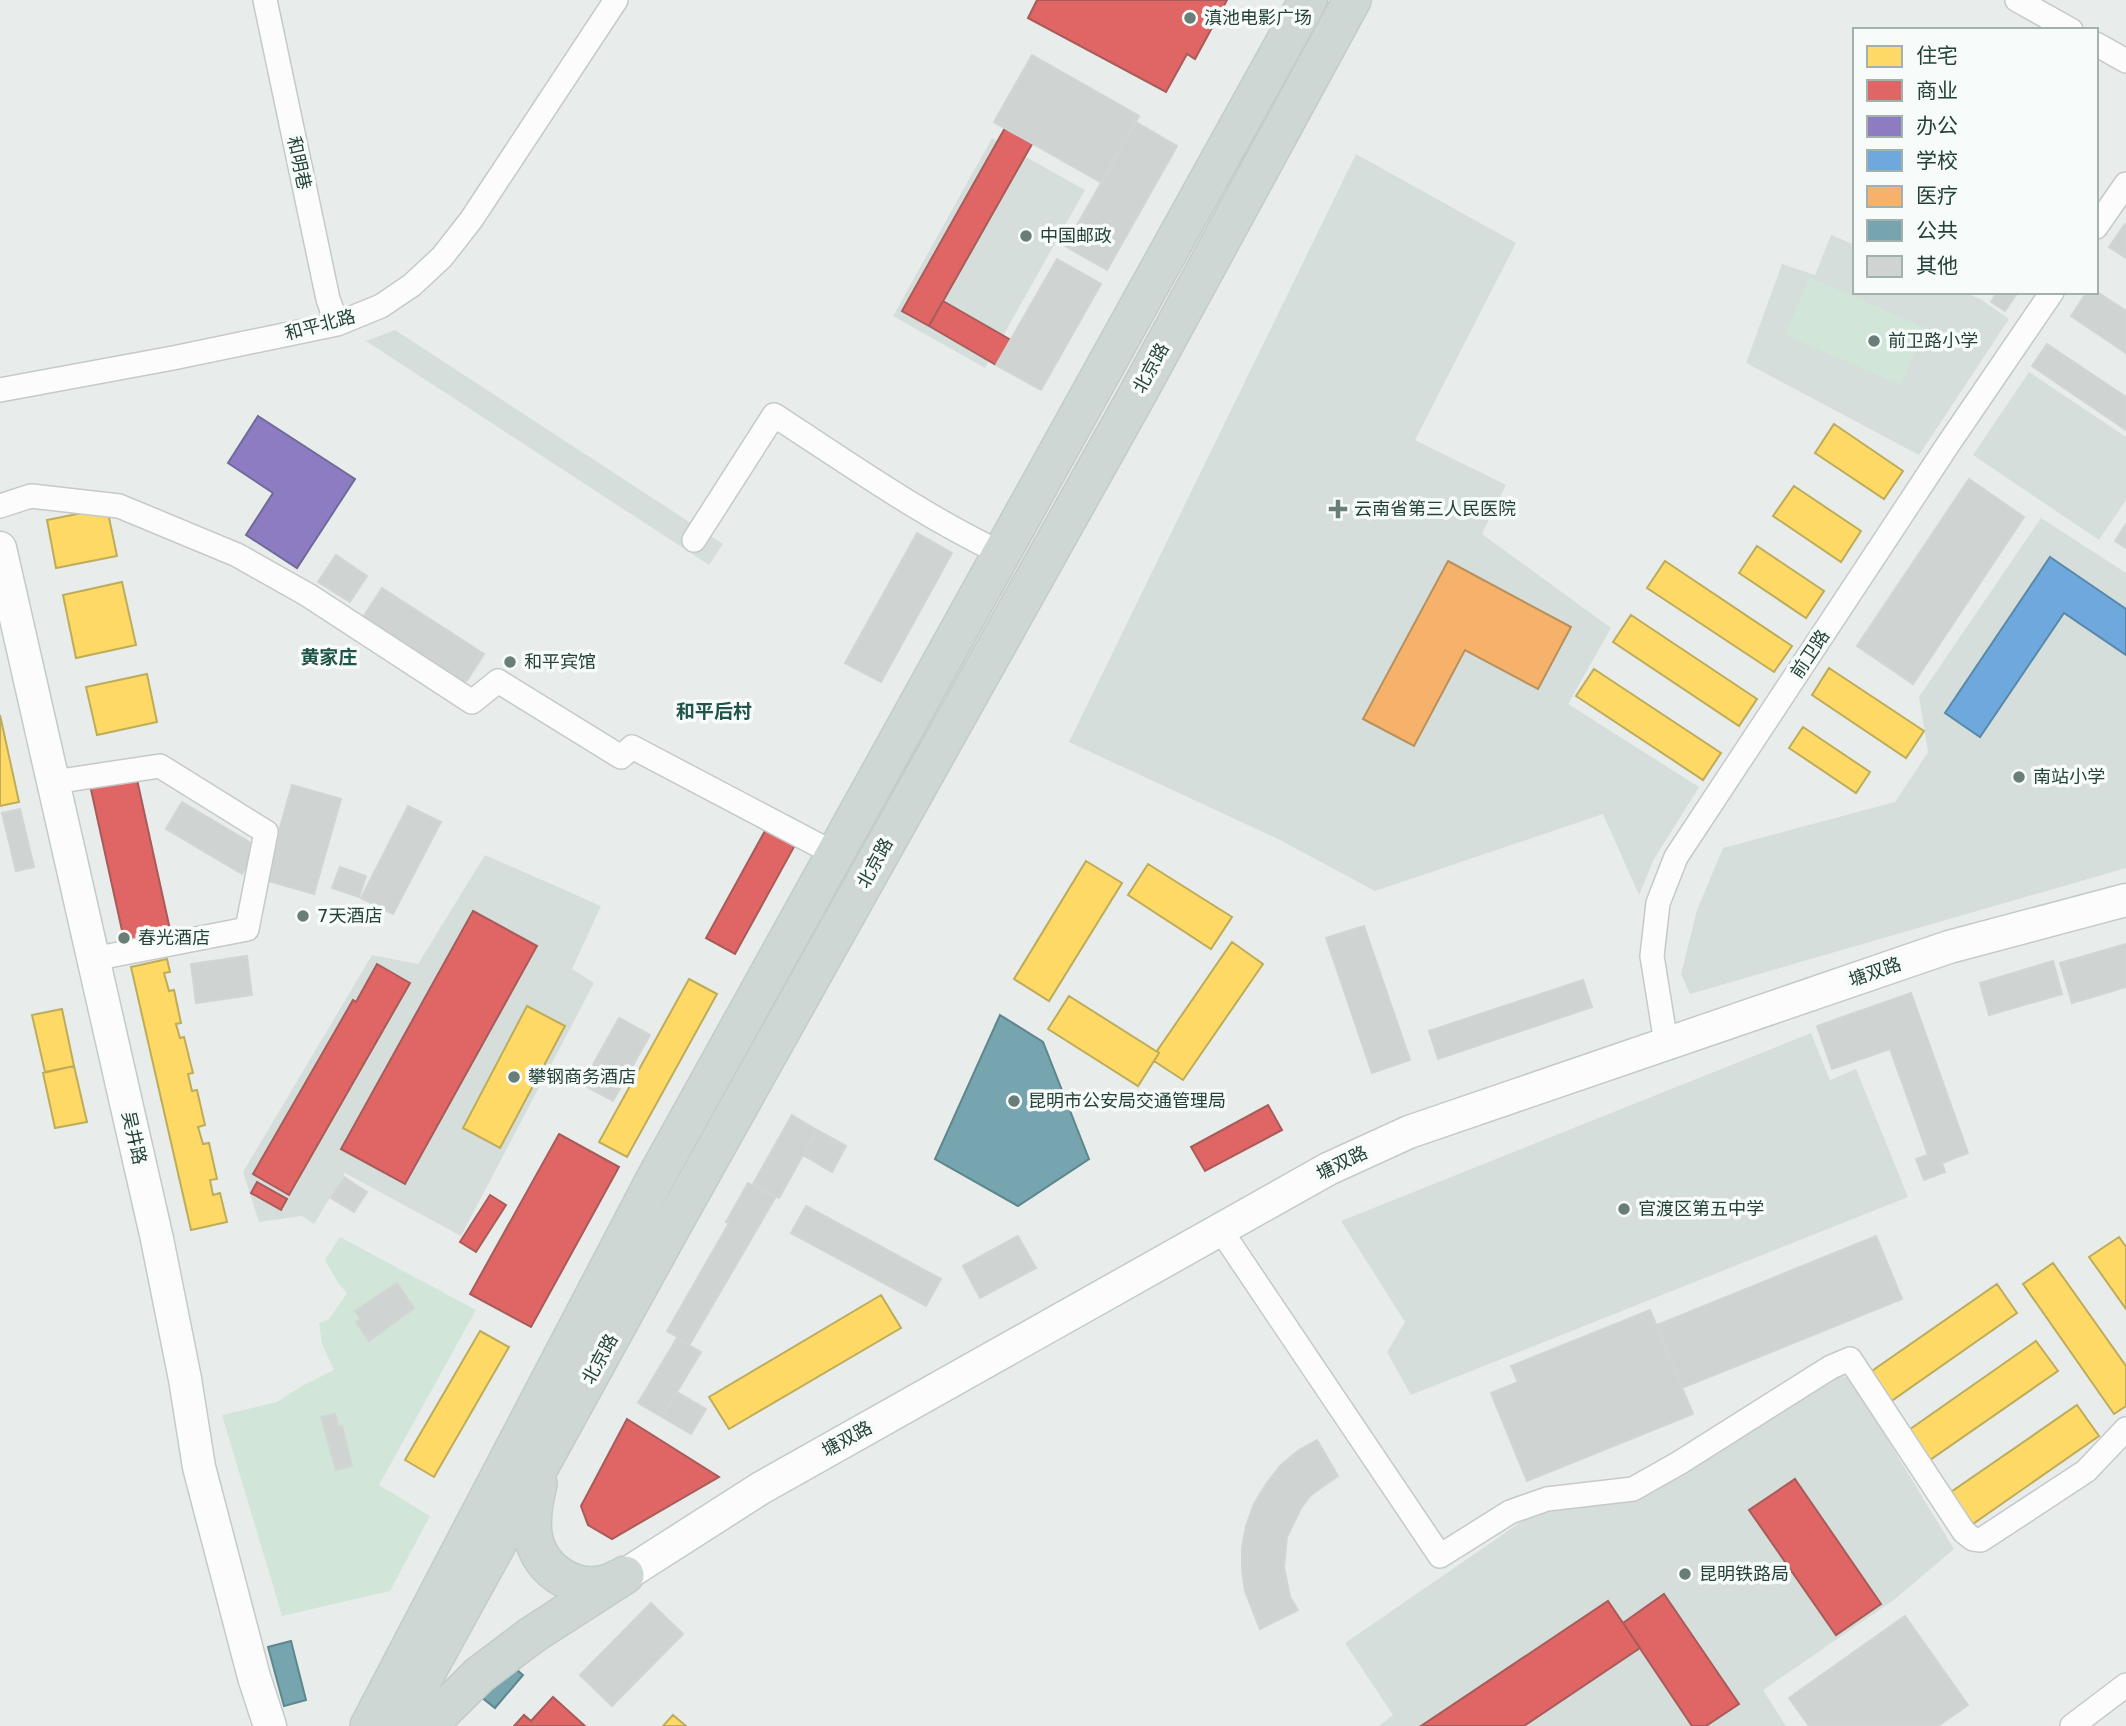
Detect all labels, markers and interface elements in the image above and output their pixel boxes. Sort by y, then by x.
place label: 滇池电影广场 [1204,7,1312,28]
marker: 滇池电影广场 [1182,10,1198,26]
legend [1853,28,2098,294]
text: 住宅 [1916,44,1958,68]
text: 商业 [1916,79,1958,103]
text: 办公 [1916,114,1958,138]
street label: 和明巷 [284,134,315,191]
text: 学校 [1916,149,1958,173]
text: 医疗 [1916,184,1958,208]
text: 公共 [1916,219,1958,243]
place label: 中国邮政 [1040,225,1112,246]
marker: 中国邮政 [1018,228,1034,244]
text: 其他 [1916,254,1958,278]
street label: 和平北路 [282,305,357,344]
place label: 前卫路小学 [1888,330,1978,351]
marker: 前卫路小学 [1866,333,1882,349]
street label: 北京路 [1128,339,1173,396]
place label: 云南省第三人民医院 [1354,498,1516,519]
marker: 云南省第三人民医院 [1328,499,1348,519]
street label: 前卫路 [1786,625,1833,682]
district label: 黄家庄 [300,646,358,668]
place label: 和平宾馆 [524,651,596,672]
marker: 和平宾馆 [502,654,518,670]
district label: 和平后村 [676,700,752,722]
place label: 南站小学 [2033,766,2105,787]
marker: 南站小学 [2011,769,2027,785]
street label: 北京路 [852,834,897,891]
place label: 7天酒店 [317,905,382,926]
marker: 7天酒店 [295,908,311,924]
place label: 春光酒店 [138,927,210,948]
marker: 春光酒店 [116,930,132,946]
street label: 塘双路 [1846,953,1904,990]
place label: 攀钢商务酒店 [528,1066,636,1087]
marker: 攀钢商务酒店 [506,1069,522,1085]
place label: 昆明市公安局交通管理局 [1028,1090,1226,1111]
marker: 昆明市公安局交通管理局 [1006,1093,1022,1109]
street label: 吴井路 [118,1109,151,1167]
street label: 塘双路 [1313,1141,1371,1184]
place label: 官渡区第五中学 [1638,1198,1764,1219]
marker: 官渡区第五中学 [1616,1201,1632,1217]
street label: 北京路 [577,1330,622,1387]
street label: 塘双路 [818,1416,875,1461]
place label: 昆明铁路局 [1699,1563,1789,1584]
marker: 昆明铁路局 [1677,1566,1693,1582]

